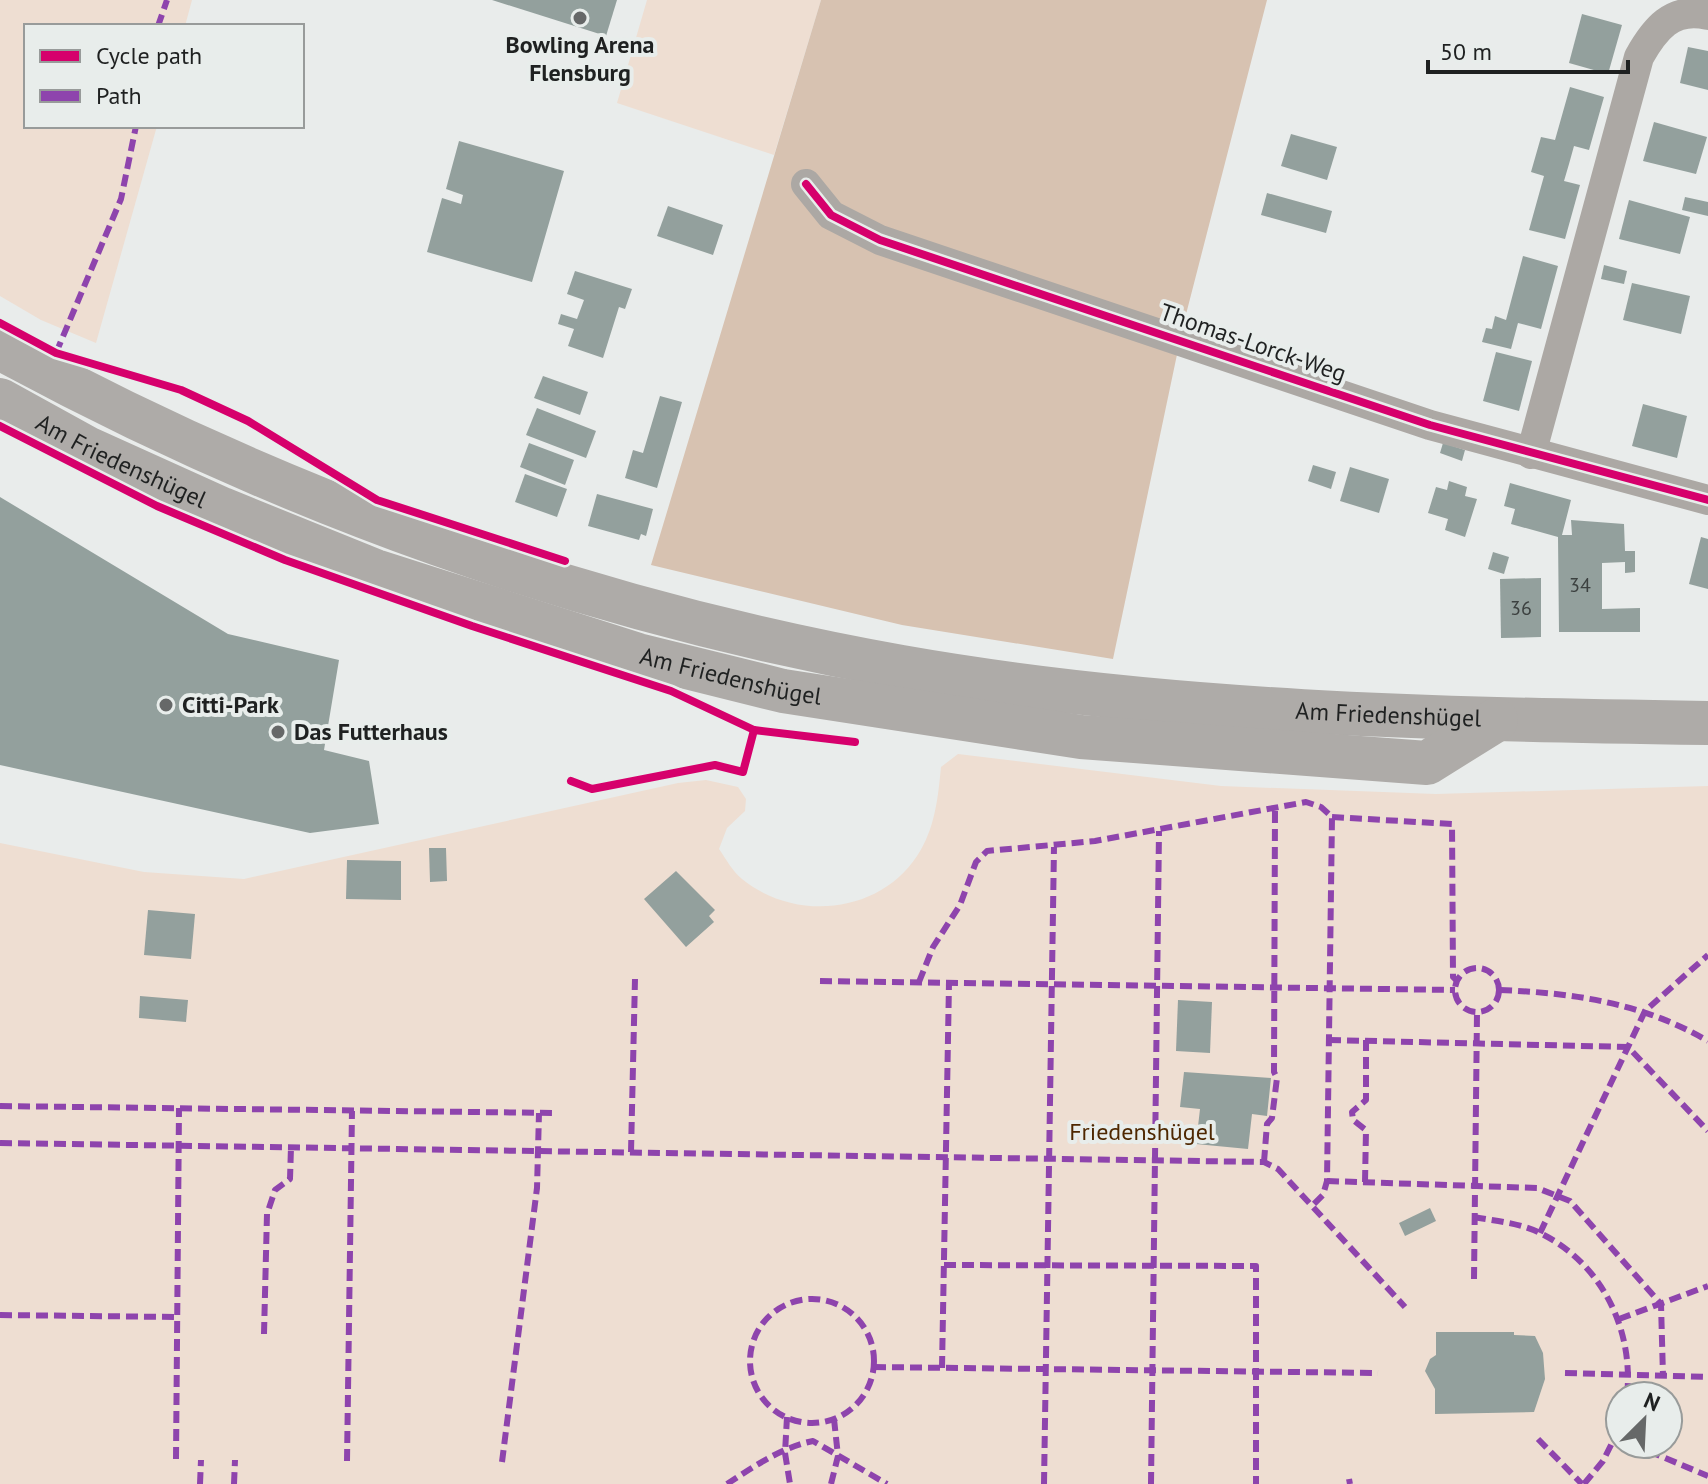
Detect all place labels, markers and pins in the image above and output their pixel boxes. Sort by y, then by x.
marker: Bowling Arena Flensburg [571,9,589,27]
place label: Bowling Arena Flensburg [506,29,654,88]
place label: Citti-Park [182,689,279,720]
marker: Citti-Park [157,696,175,714]
place label: Das Futterhaus [294,716,448,747]
marker: Das Futterhaus [269,723,287,741]

